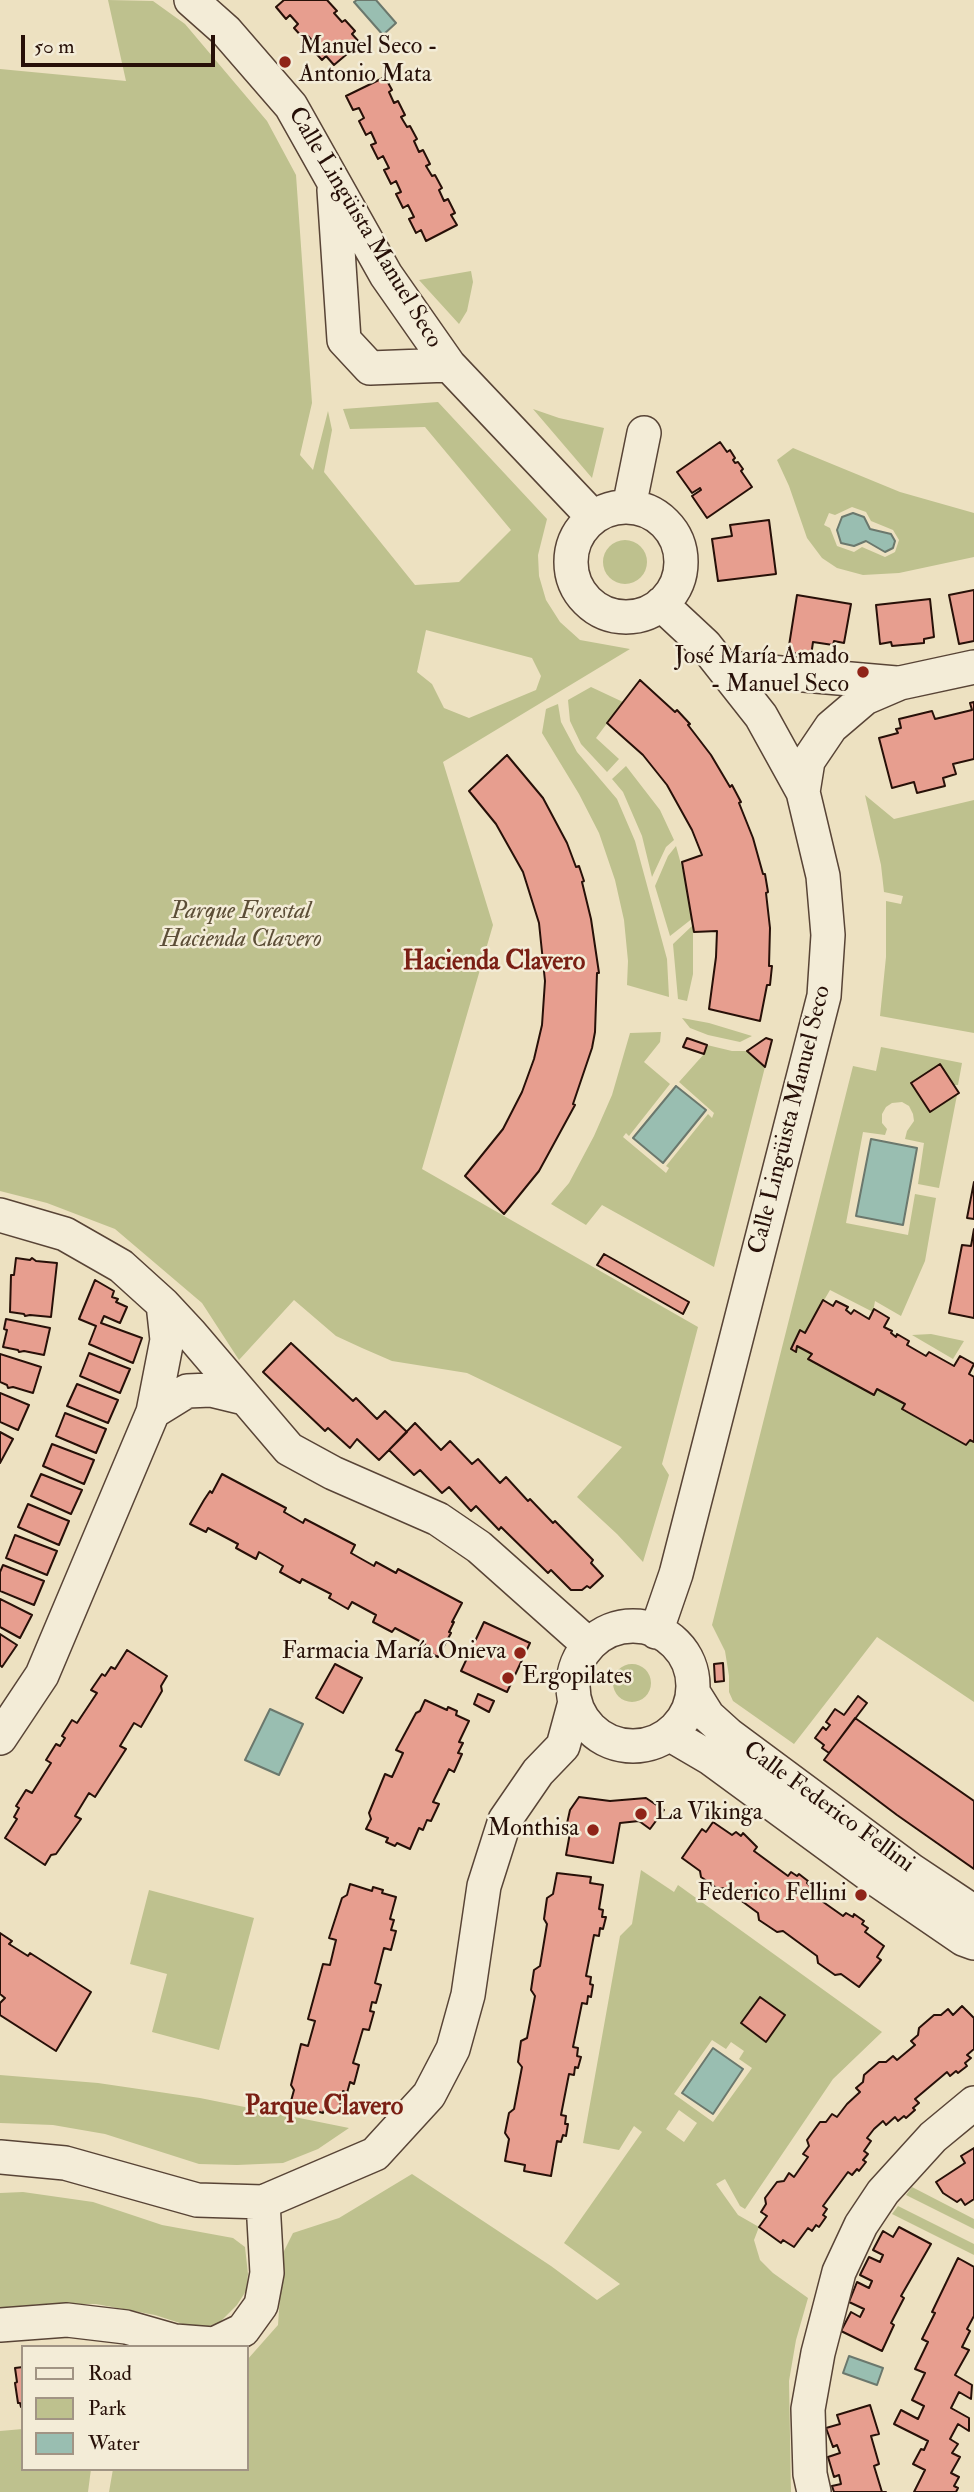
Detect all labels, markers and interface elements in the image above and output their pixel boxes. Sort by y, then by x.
scale bar [24,21,219,65]
text: 50 m [34,33,75,60]
place label: Manuel Seco - Antonio Mata [299,34,438,90]
marker: Manuel Seco - Antonio Mata [277,54,293,70]
street label: Calle Lingüista Manuel Seco [281,102,447,354]
place label: José María Amado - Manuel Seco [675,644,849,700]
marker: José María Amado - Manuel Seco [855,664,871,680]
park label: Parque Forestal Hacienda Clavero [160,899,322,955]
district label: Hacienda Clavero [403,947,585,979]
street label: Calle Lingüista Manuel Seco [744,983,838,1257]
place label: Farmacia María Onieva [282,1639,506,1667]
marker: Farmacia María Onieva [512,1645,528,1661]
place label: Ergopilates [522,1664,632,1692]
marker: Ergopilates [500,1670,516,1686]
street label: Calle Federico Fellini [737,1736,919,1880]
place label: La Vikinga [655,1800,763,1828]
marker: La Vikinga [633,1806,649,1822]
place label: Monthisa [488,1816,579,1844]
marker: Monthisa [585,1822,601,1838]
place label: Federico Fellini [697,1881,847,1909]
marker: Federico Fellini [853,1887,869,1903]
district label: Parque Clavero [245,2092,403,2124]
legend [21,2345,248,2471]
text: Road [88,2360,132,2387]
text: Park [88,2395,126,2422]
text: Water [88,2430,140,2457]

